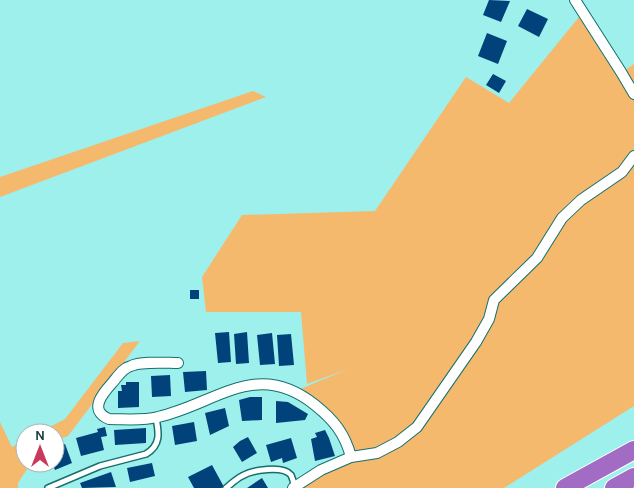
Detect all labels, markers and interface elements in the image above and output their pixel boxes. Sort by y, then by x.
north arrow [15,423,65,473]
text: N [35,427,45,444]

